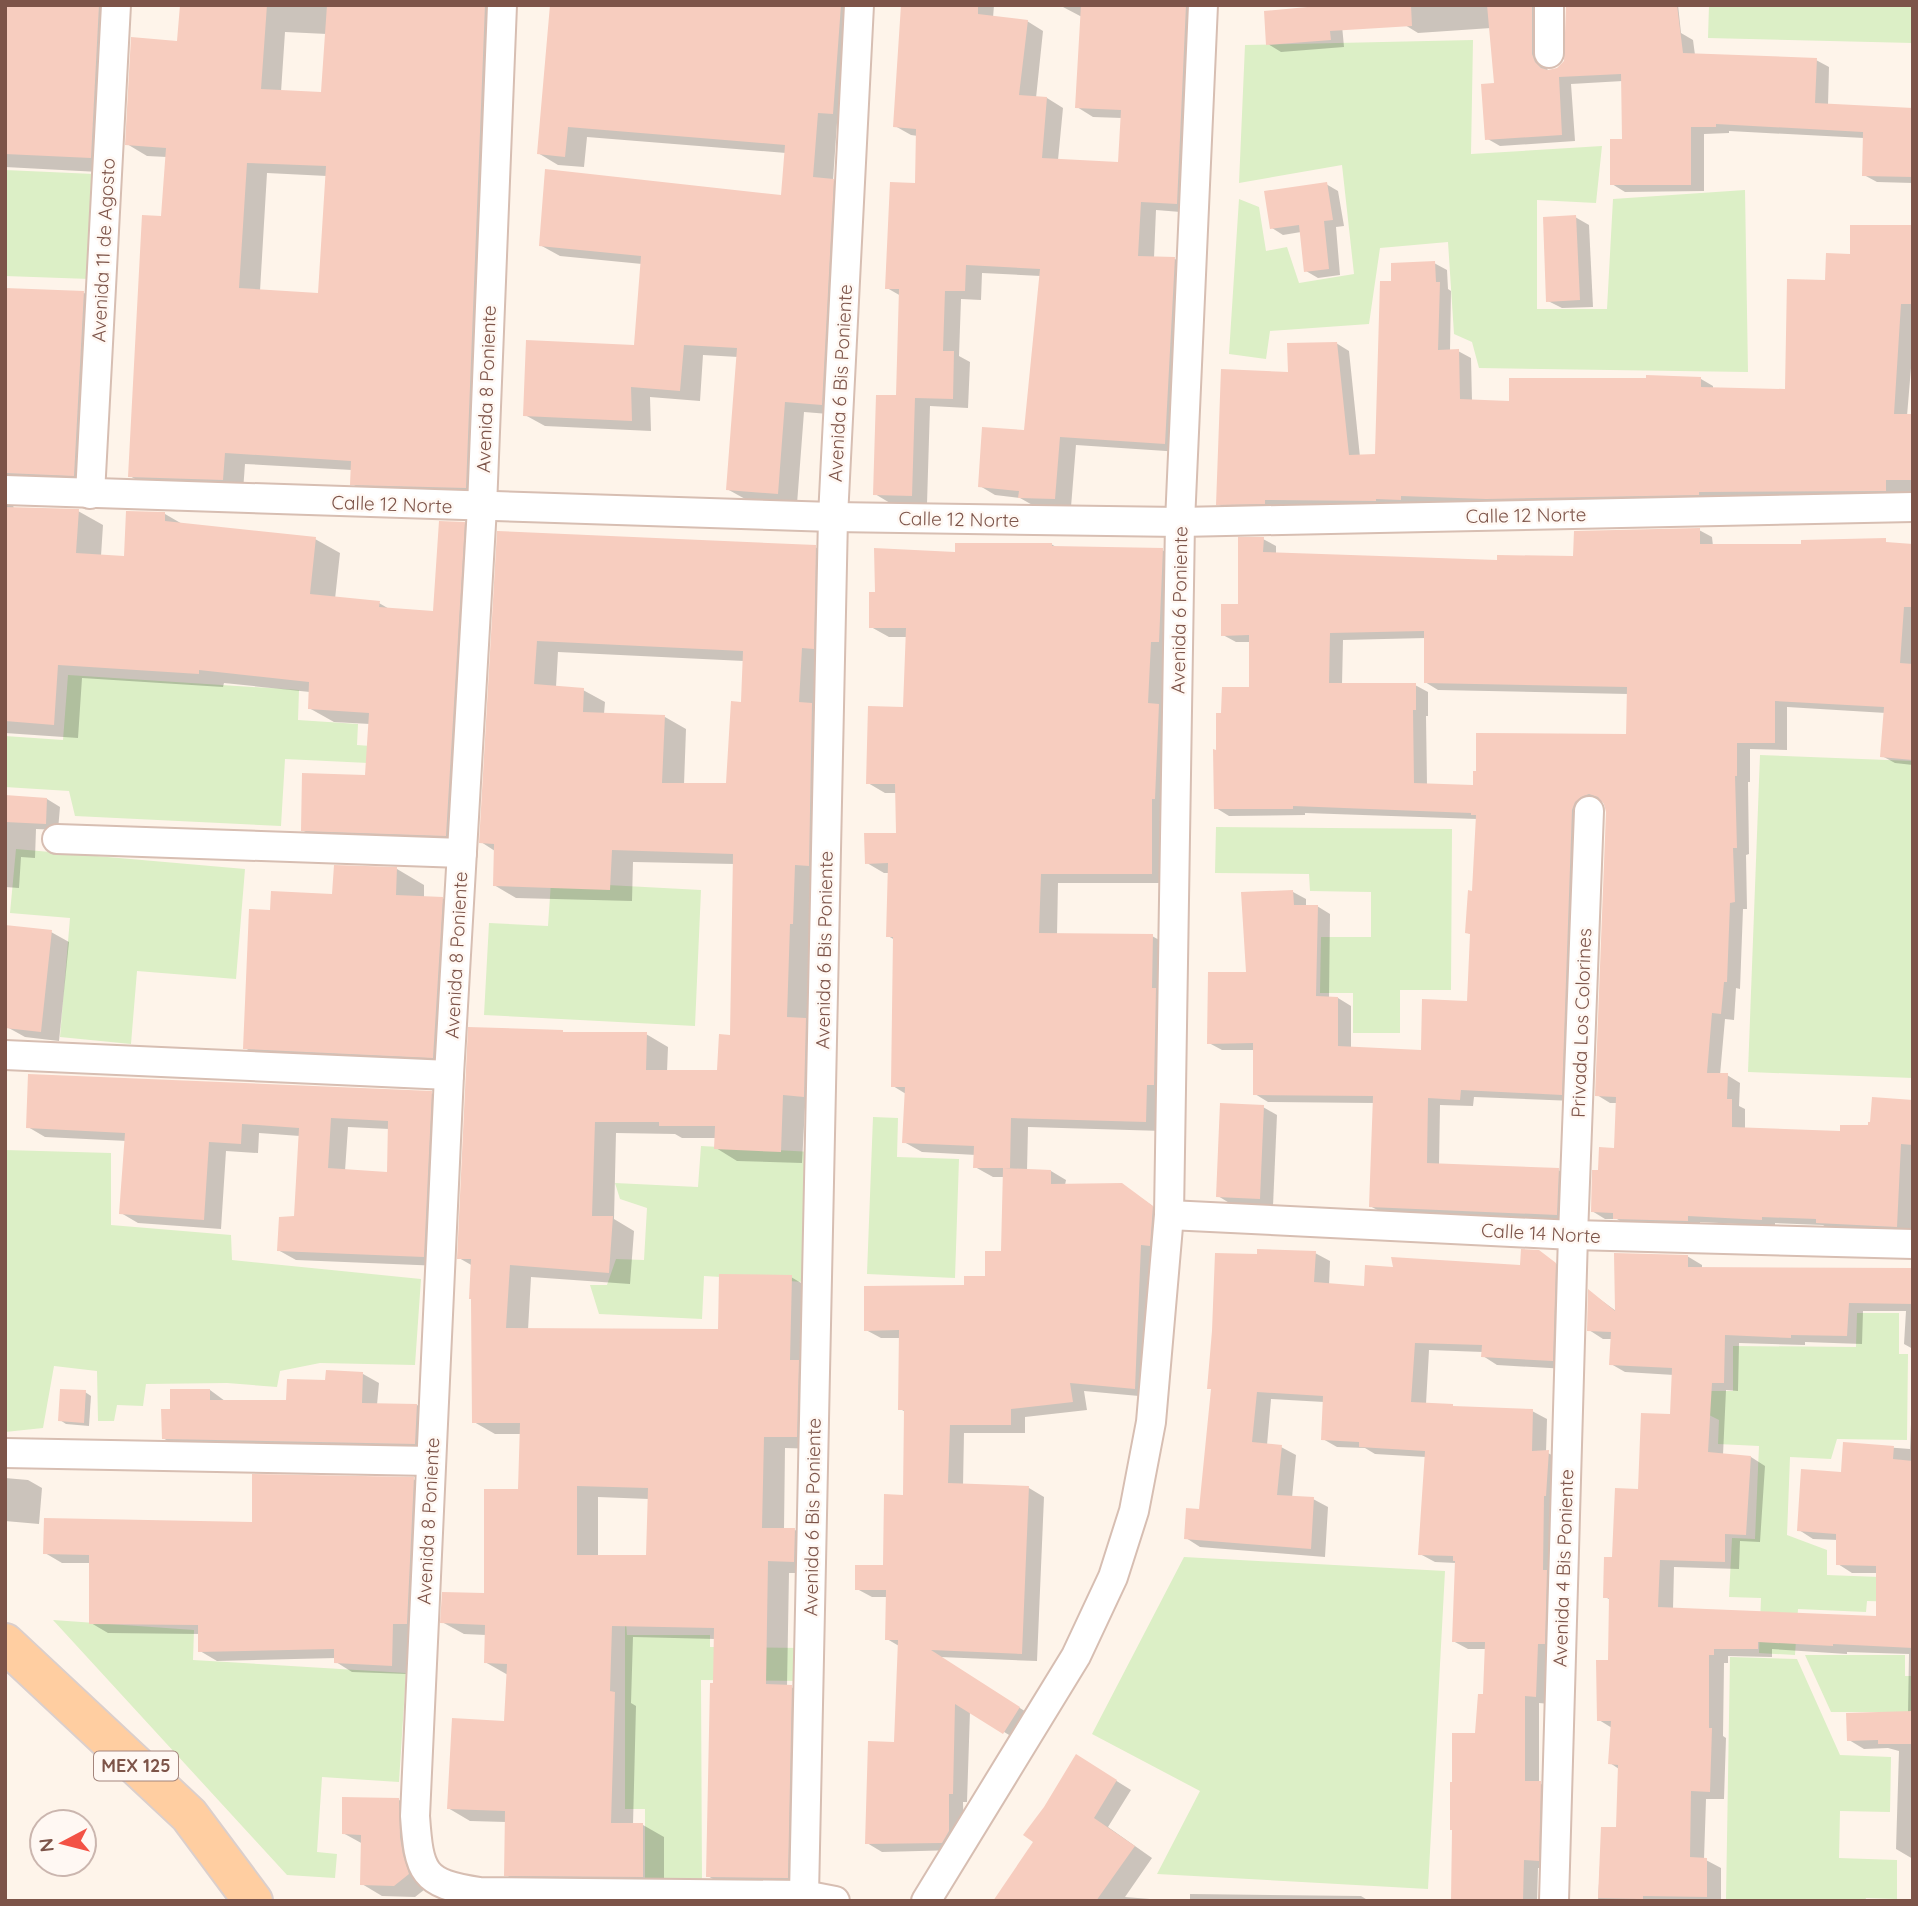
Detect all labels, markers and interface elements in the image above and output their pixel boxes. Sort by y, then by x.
street label: Avenida 11 de Agosto [86,157,120,343]
street label: Avenida 6 Bis Poniente [823,283,857,483]
street label: Avenida 8 Poniente [471,305,501,473]
street label: Calle 12 Norte [331,490,453,518]
street label: Calle 12 Norte [1465,502,1587,528]
street label: Calle 12 Norte [898,506,1020,532]
street label: Avenida 6 Poniente [1166,526,1192,694]
street label: Avenida 6 Bis Poniente [810,851,838,1049]
street label: Avenida 8 Poniente [440,871,472,1039]
street label: Privada Los Colorines [1566,928,1596,1118]
street label: Calle 14 Norte [1480,1218,1602,1248]
street label: Avenida 6 Bis Poniente [798,1418,826,1616]
street label: Avenida 8 Poniente [412,1437,444,1605]
street label: Avenida 4 Bis Poniente [1548,1469,1578,1667]
road number: MEX 125 [94,1751,178,1780]
north arrow [28,1808,98,1878]
text: N [33,1837,59,1853]

